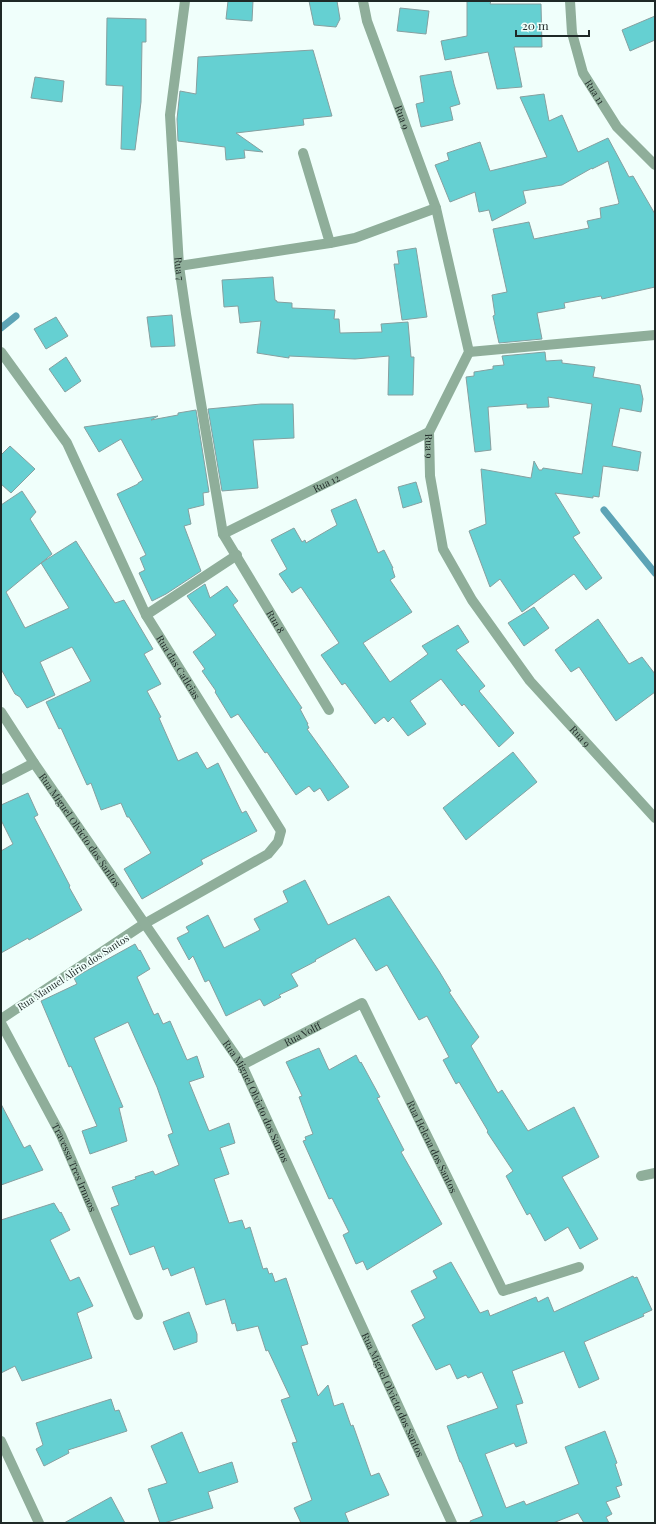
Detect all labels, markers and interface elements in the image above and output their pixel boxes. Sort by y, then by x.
scale bar [516,12,589,38]
text: 20 m [522,17,549,33]
street label: Rua 11 [582,77,608,107]
street label: Rua 9 [392,103,413,131]
street label: Rua 7 [171,256,188,281]
street label: Rua 9 [422,434,437,459]
street label: Rua 12 [310,470,342,495]
street label: Rua 8 [263,607,288,636]
street label: Rua das Catleias [153,632,204,702]
street label: Rua 9 [567,722,594,750]
street label: Rua Miguel Olvicto dos Santos [36,770,124,890]
street label: Rua Manuel Alirio dos Santos [14,931,132,1013]
street label: Rua Volff [282,1018,325,1049]
street label: Rua Miguel Olvicto dos Santos [220,1037,293,1165]
street label: Rua Helena dos Santos [404,1098,461,1195]
street label: Travessa Tres Irmaos [49,1120,100,1214]
street label: Rua Miguel Olvicto dos Santos [359,1330,428,1459]

